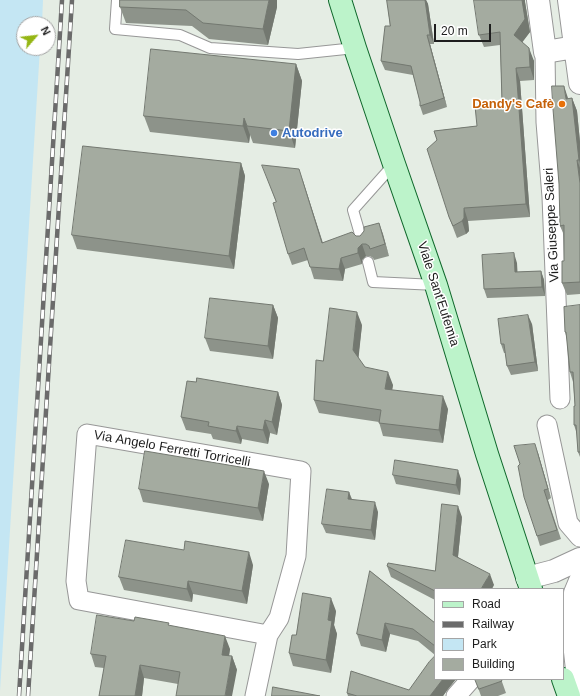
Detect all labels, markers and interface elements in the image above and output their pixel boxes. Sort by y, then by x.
north arrow [16,16,56,56]
scale bar [436,16,493,42]
text: 20 m [441,24,468,38]
text: N [39,25,53,37]
place label: Dandy's Cafè [472,96,554,112]
marker: Dandy's Cafè [557,99,567,109]
place label: Autodrive [282,125,343,141]
marker: Autodrive [269,128,279,138]
street label: Via Giuseppe Saleri [541,167,563,283]
street label: Viale Sant'Eufemia [414,240,462,348]
street label: Via Angelo Ferretti Torricelli [92,428,252,470]
legend [434,588,564,680]
text: Road [472,597,501,611]
text: Railway [472,617,514,631]
text: Park [472,637,497,651]
text: Building [472,657,515,671]

